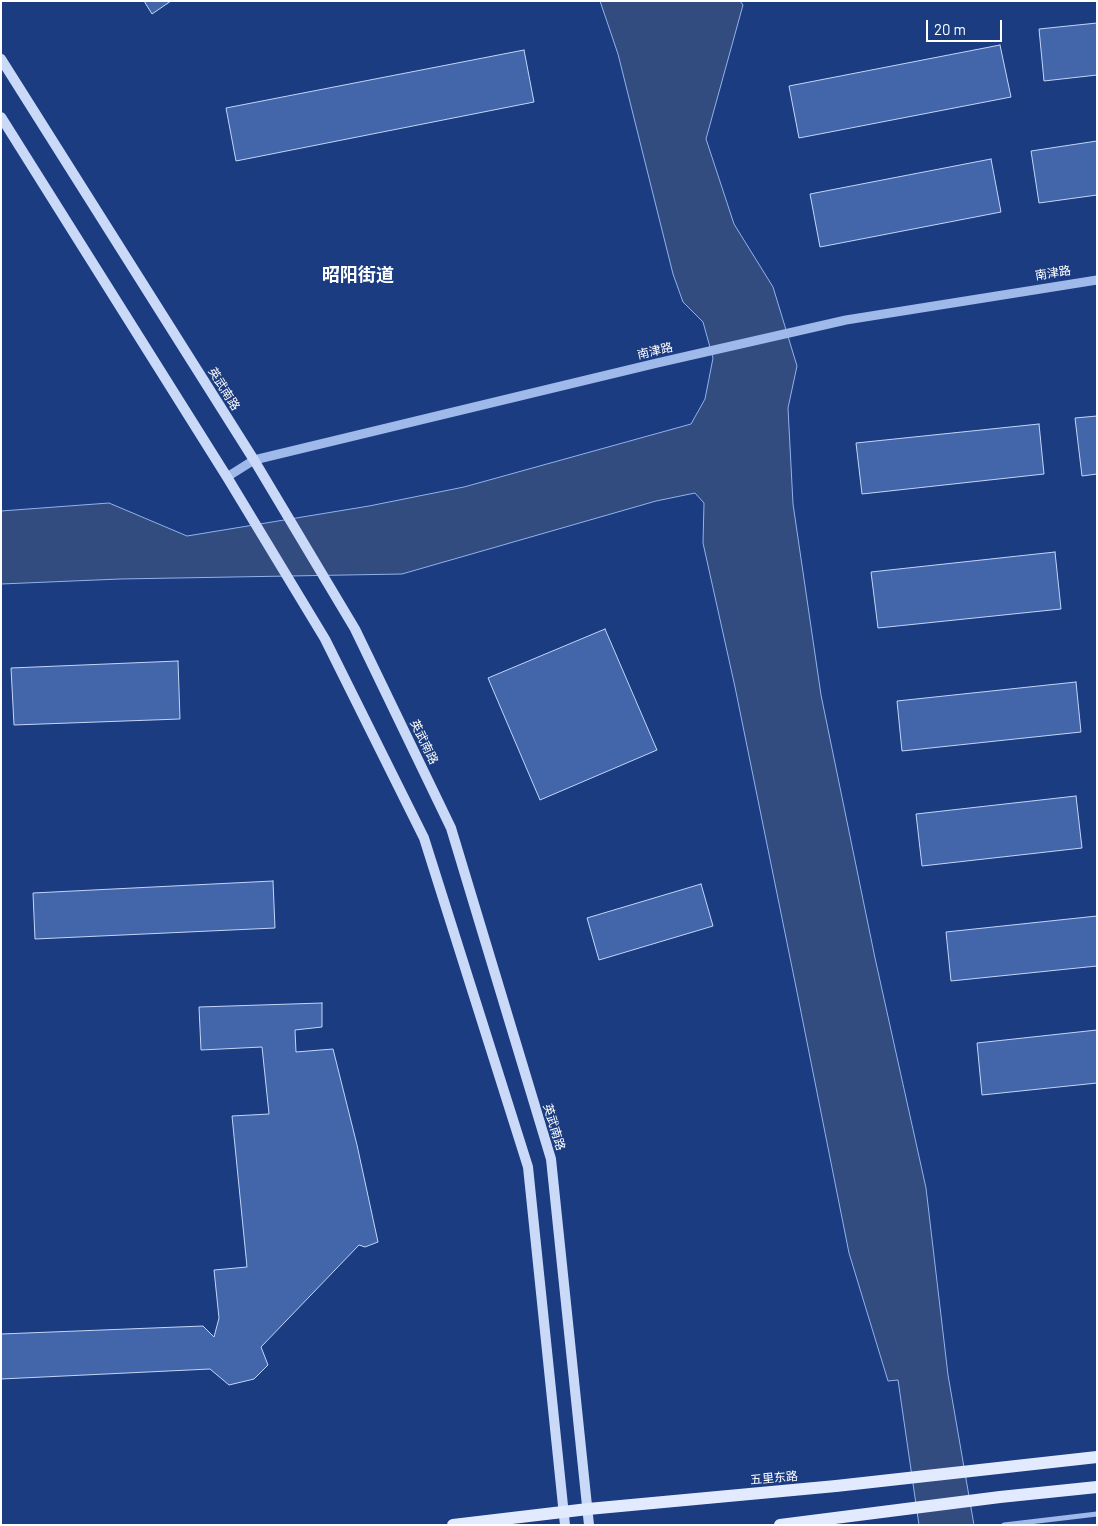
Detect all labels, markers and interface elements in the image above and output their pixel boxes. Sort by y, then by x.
scale bar [928,10,1004,42]
text: 20 m [934,20,966,38]
street label: 南津路 [1034,263,1072,283]
district label: 昭阳街道 [322,264,394,286]
street label: 南津路 [636,340,674,362]
street label: 英武南路 [205,365,243,413]
street label: 英武南路 [407,717,441,767]
street label: 英武南路 [540,1102,568,1152]
street label: 五里东路 [749,1469,799,1487]

